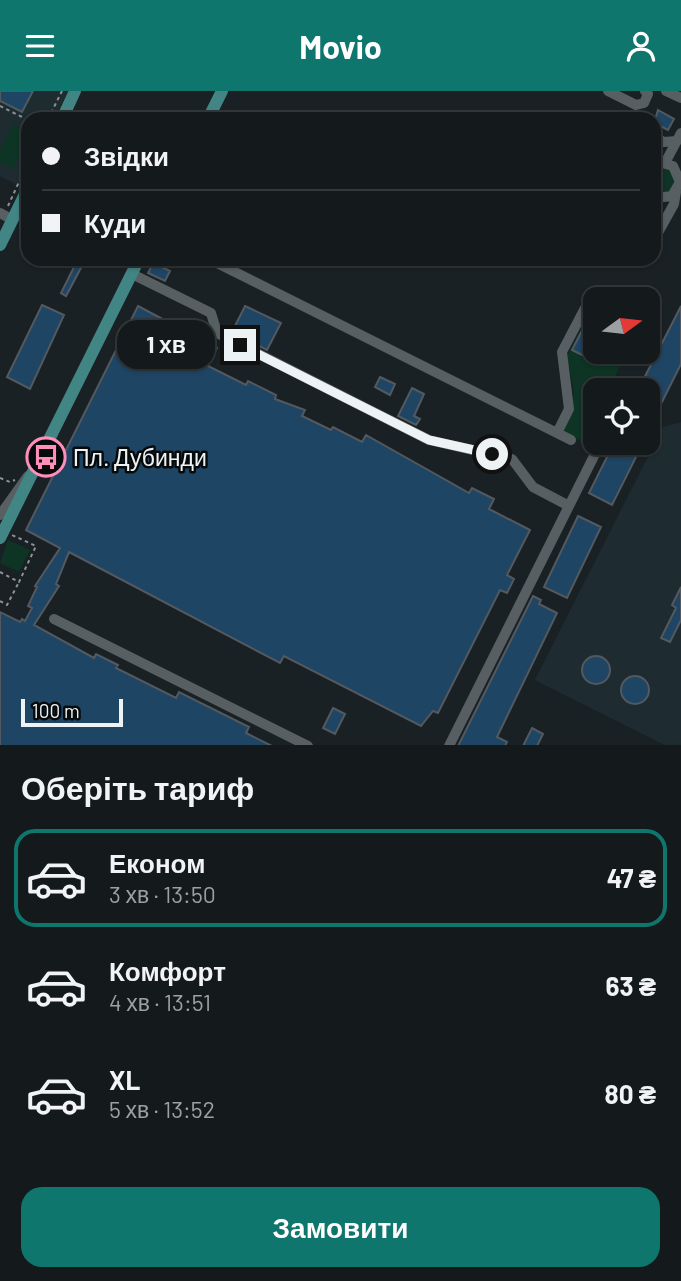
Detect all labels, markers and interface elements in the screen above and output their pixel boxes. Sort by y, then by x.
icon: menu [21,27,59,65]
text: Movio [299,27,382,65]
icon: person [622,27,660,65]
text: Звідки [84,140,169,171]
text: Куди [84,207,146,238]
north arrow [583,287,660,364]
map controls [583,287,660,455]
callout: 1 хв [118,321,216,369]
route end [224,329,256,361]
text: 1 хв [146,330,186,358]
button: locate [583,378,660,455]
bus stop icon: Пл. Дубинди [25,436,67,478]
route start [476,438,508,470]
place label: Пл. Дубинди [73,443,207,471]
scale bar [21,697,122,728]
text: 100 m [32,699,80,722]
text: Оберіть тариф [21,768,254,806]
icon: car [25,847,88,910]
text: Економ [109,847,205,878]
text: 47 ₴ [607,862,656,893]
text: 3 хв · 13:50 [109,880,216,908]
icon: car [25,955,88,1018]
text: Комфорт [109,955,226,986]
text: 63 ₴ [605,970,656,1001]
text: 4 хв · 13:51 [109,988,211,1016]
icon: car [25,1063,88,1126]
text: XL [109,1064,140,1095]
text: 80 ₴ [605,1078,656,1109]
text: 5 хв · 13:52 [109,1095,215,1123]
button: Замовити [21,1187,660,1267]

